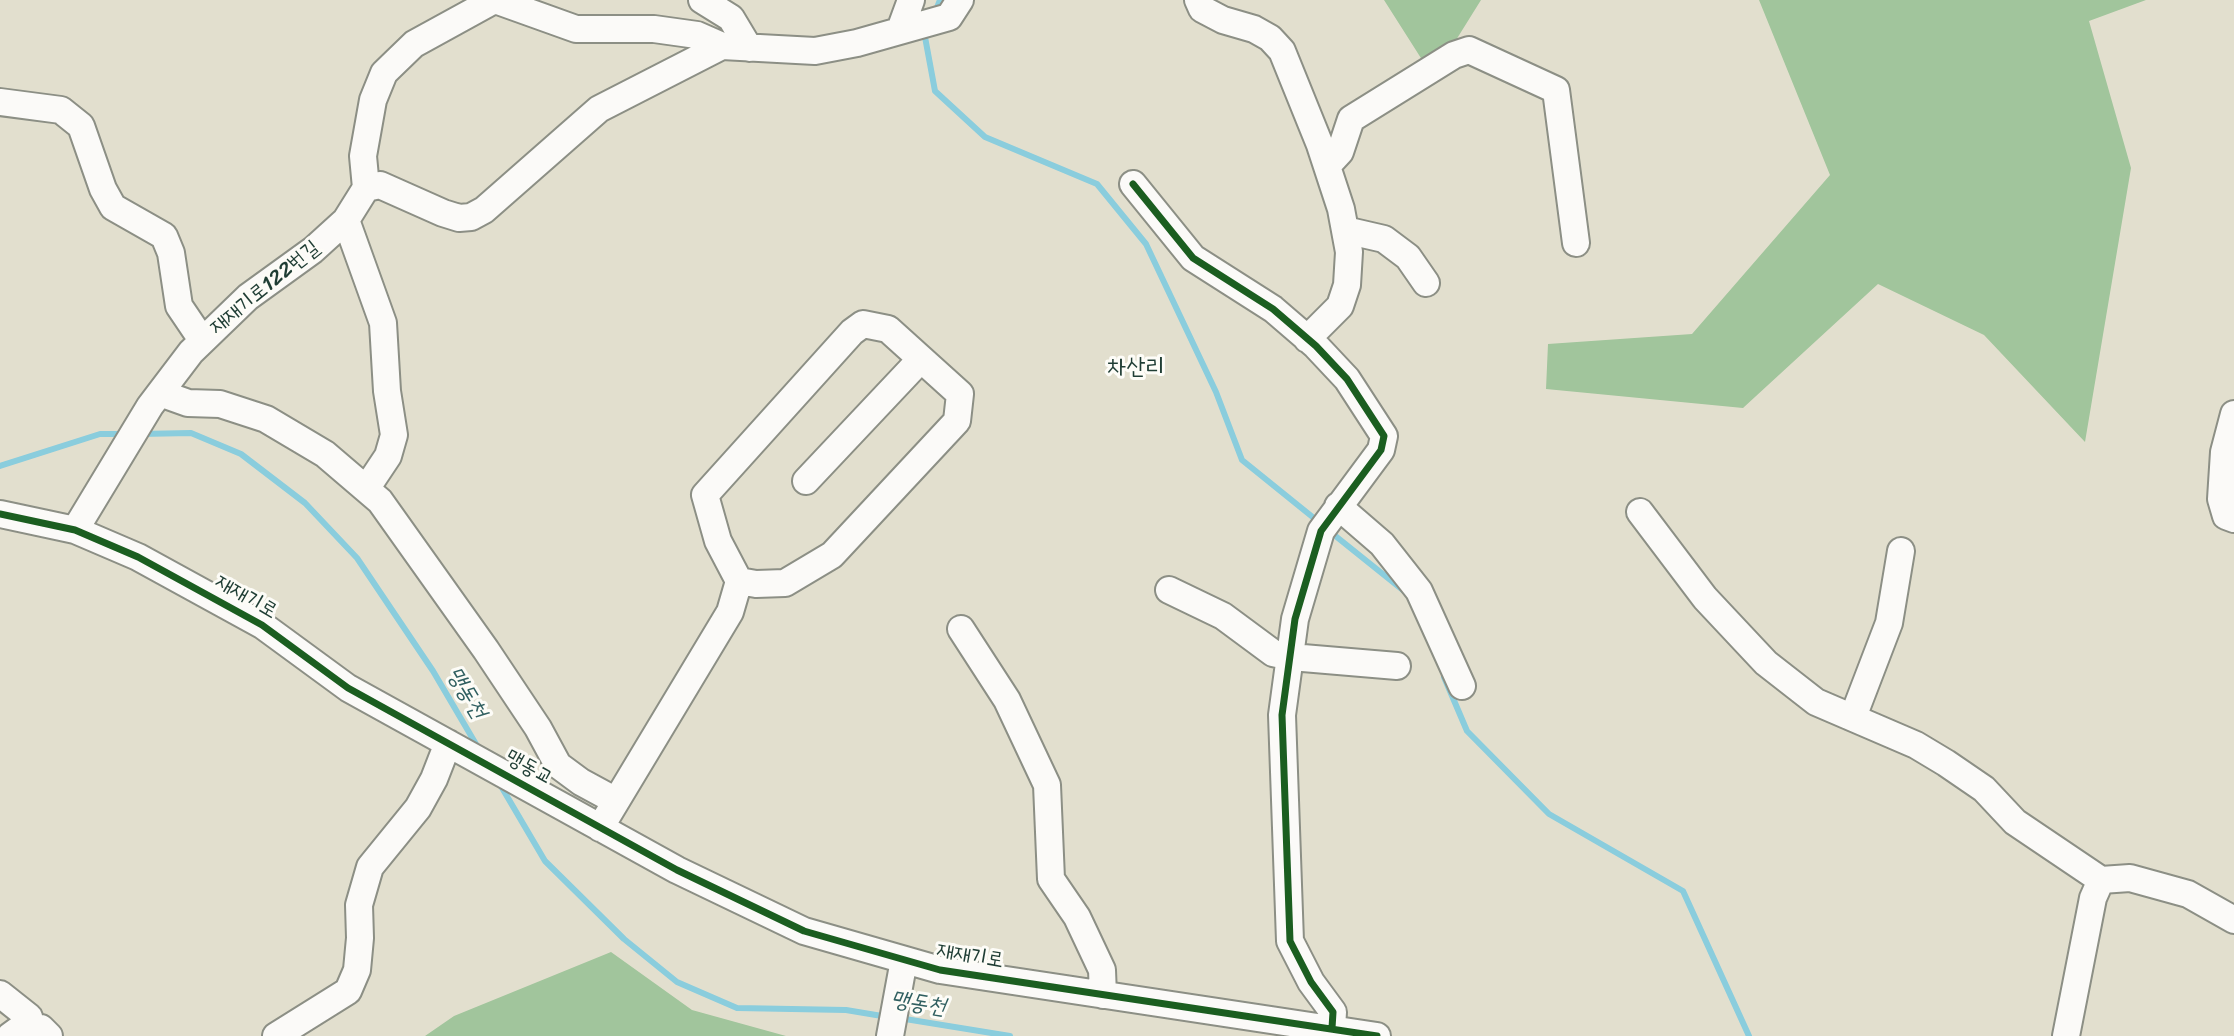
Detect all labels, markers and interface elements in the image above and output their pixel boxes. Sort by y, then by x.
street label: 재재기로122번길 [205,236,325,340]
district label: 차산리 [1107,354,1165,382]
street label: 재재기로 [210,569,282,625]
water label: 맹동천 [440,662,492,724]
street label: 맹동교 [501,745,557,791]
street label: 재재기로 [935,938,1005,974]
water label: 맹동천 [888,986,948,1022]

